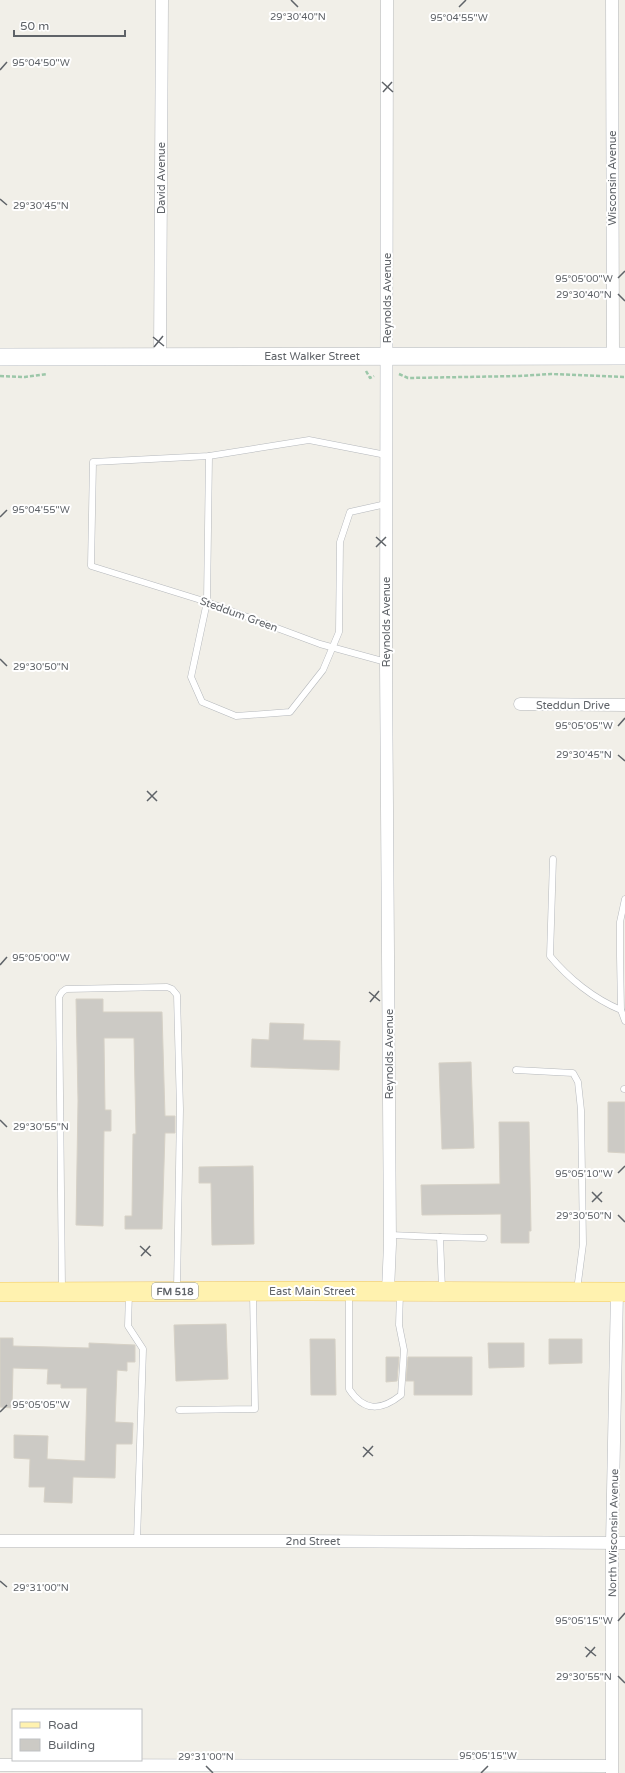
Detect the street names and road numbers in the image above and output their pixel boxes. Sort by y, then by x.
street label: Wisconsin Avenue [606,130,619,226]
street label: David Avenue [155,142,168,214]
street label: Reynolds Avenue [381,253,394,343]
street label: East Walker Street [264,350,360,363]
street label: Reynolds Avenue [380,577,393,667]
street label: Steddum Green [198,594,280,635]
street label: Steddun Drive [536,699,610,712]
street label: Reynolds Avenue [383,1009,396,1099]
road number: FM 518 [152,1283,198,1299]
street label: East Main Street [269,1285,355,1298]
street label: North Wisconsin Avenue [606,1469,621,1597]
street label: 2nd Street [286,1535,340,1548]

